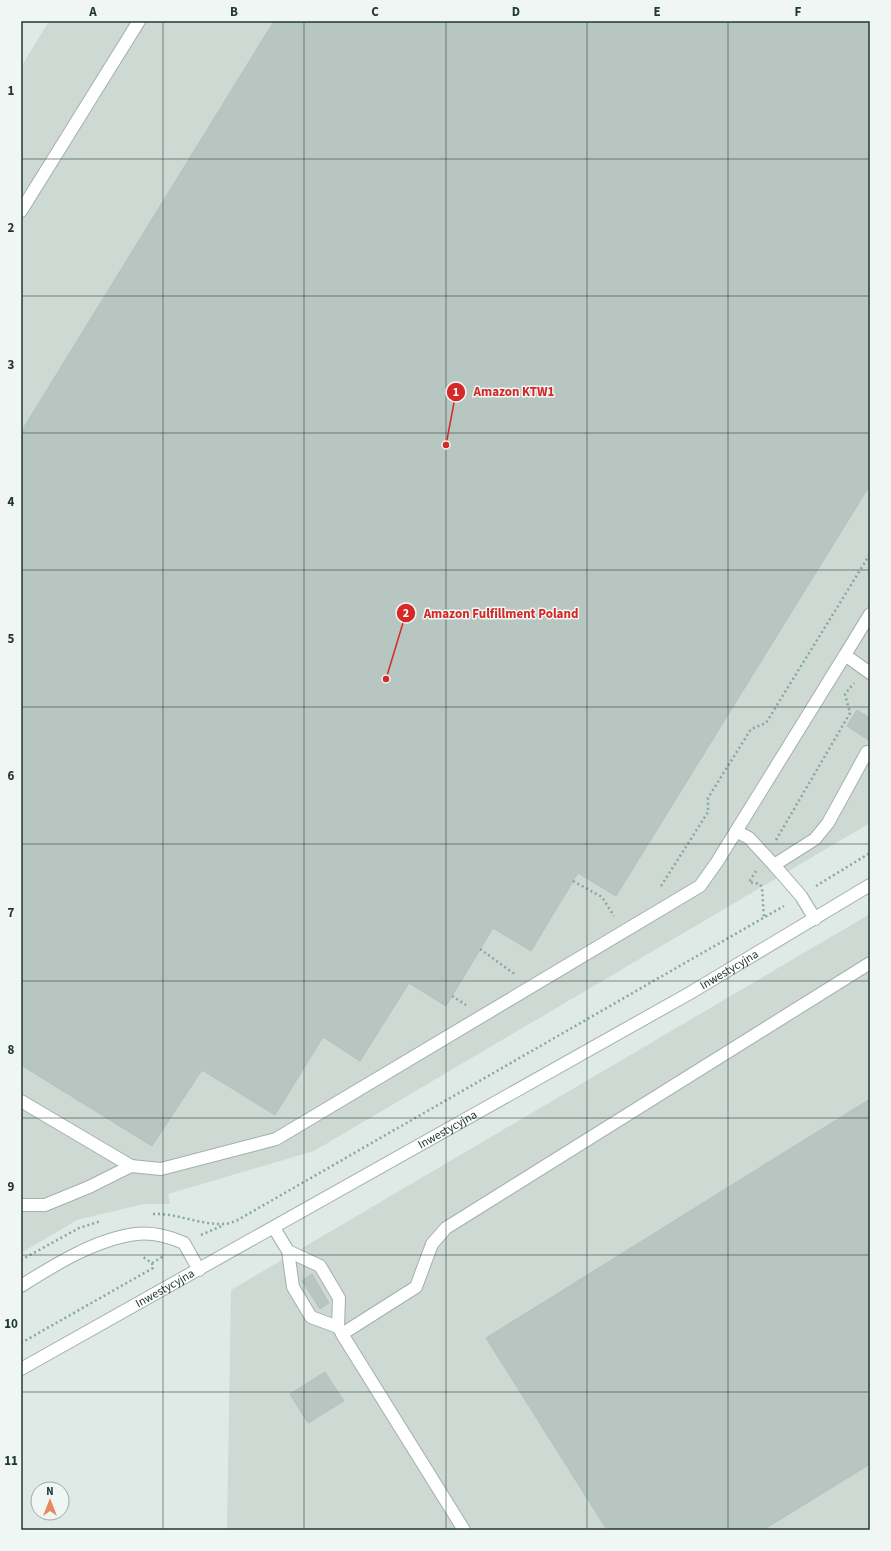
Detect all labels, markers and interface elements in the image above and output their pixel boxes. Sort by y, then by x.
text: A [88,3,97,21]
text: B [230,3,238,21]
text: C [371,3,379,21]
text: D [512,3,520,21]
text: E [653,3,661,21]
text: F [795,3,802,21]
text: 1 [8,82,15,100]
text: 2 [8,219,15,237]
text: 3 [8,356,15,374]
callout: Amazon KTW1 [446,379,563,404]
text: Amazon KTW1 [473,383,555,401]
text: 1 [453,384,459,401]
text: 4 [8,493,15,511]
callout: Amazon Fulfillment Poland [396,601,586,626]
text: 2 [403,605,409,622]
text: Amazon Fulfillment Poland [423,605,578,623]
text: 5 [8,630,15,648]
text: 6 [8,767,15,785]
text: 7 [8,904,15,922]
street label: Inwestycyjna [697,945,761,994]
text: 8 [8,1041,15,1059]
street label: Inwestycyjna [415,1106,480,1153]
text: 9 [8,1178,15,1196]
street label: Inwestycyjna [132,1265,197,1312]
text: 10 [4,1315,18,1333]
text: 11 [4,1452,18,1470]
north arrow [30,1481,70,1521]
text: N [46,1484,54,1499]

